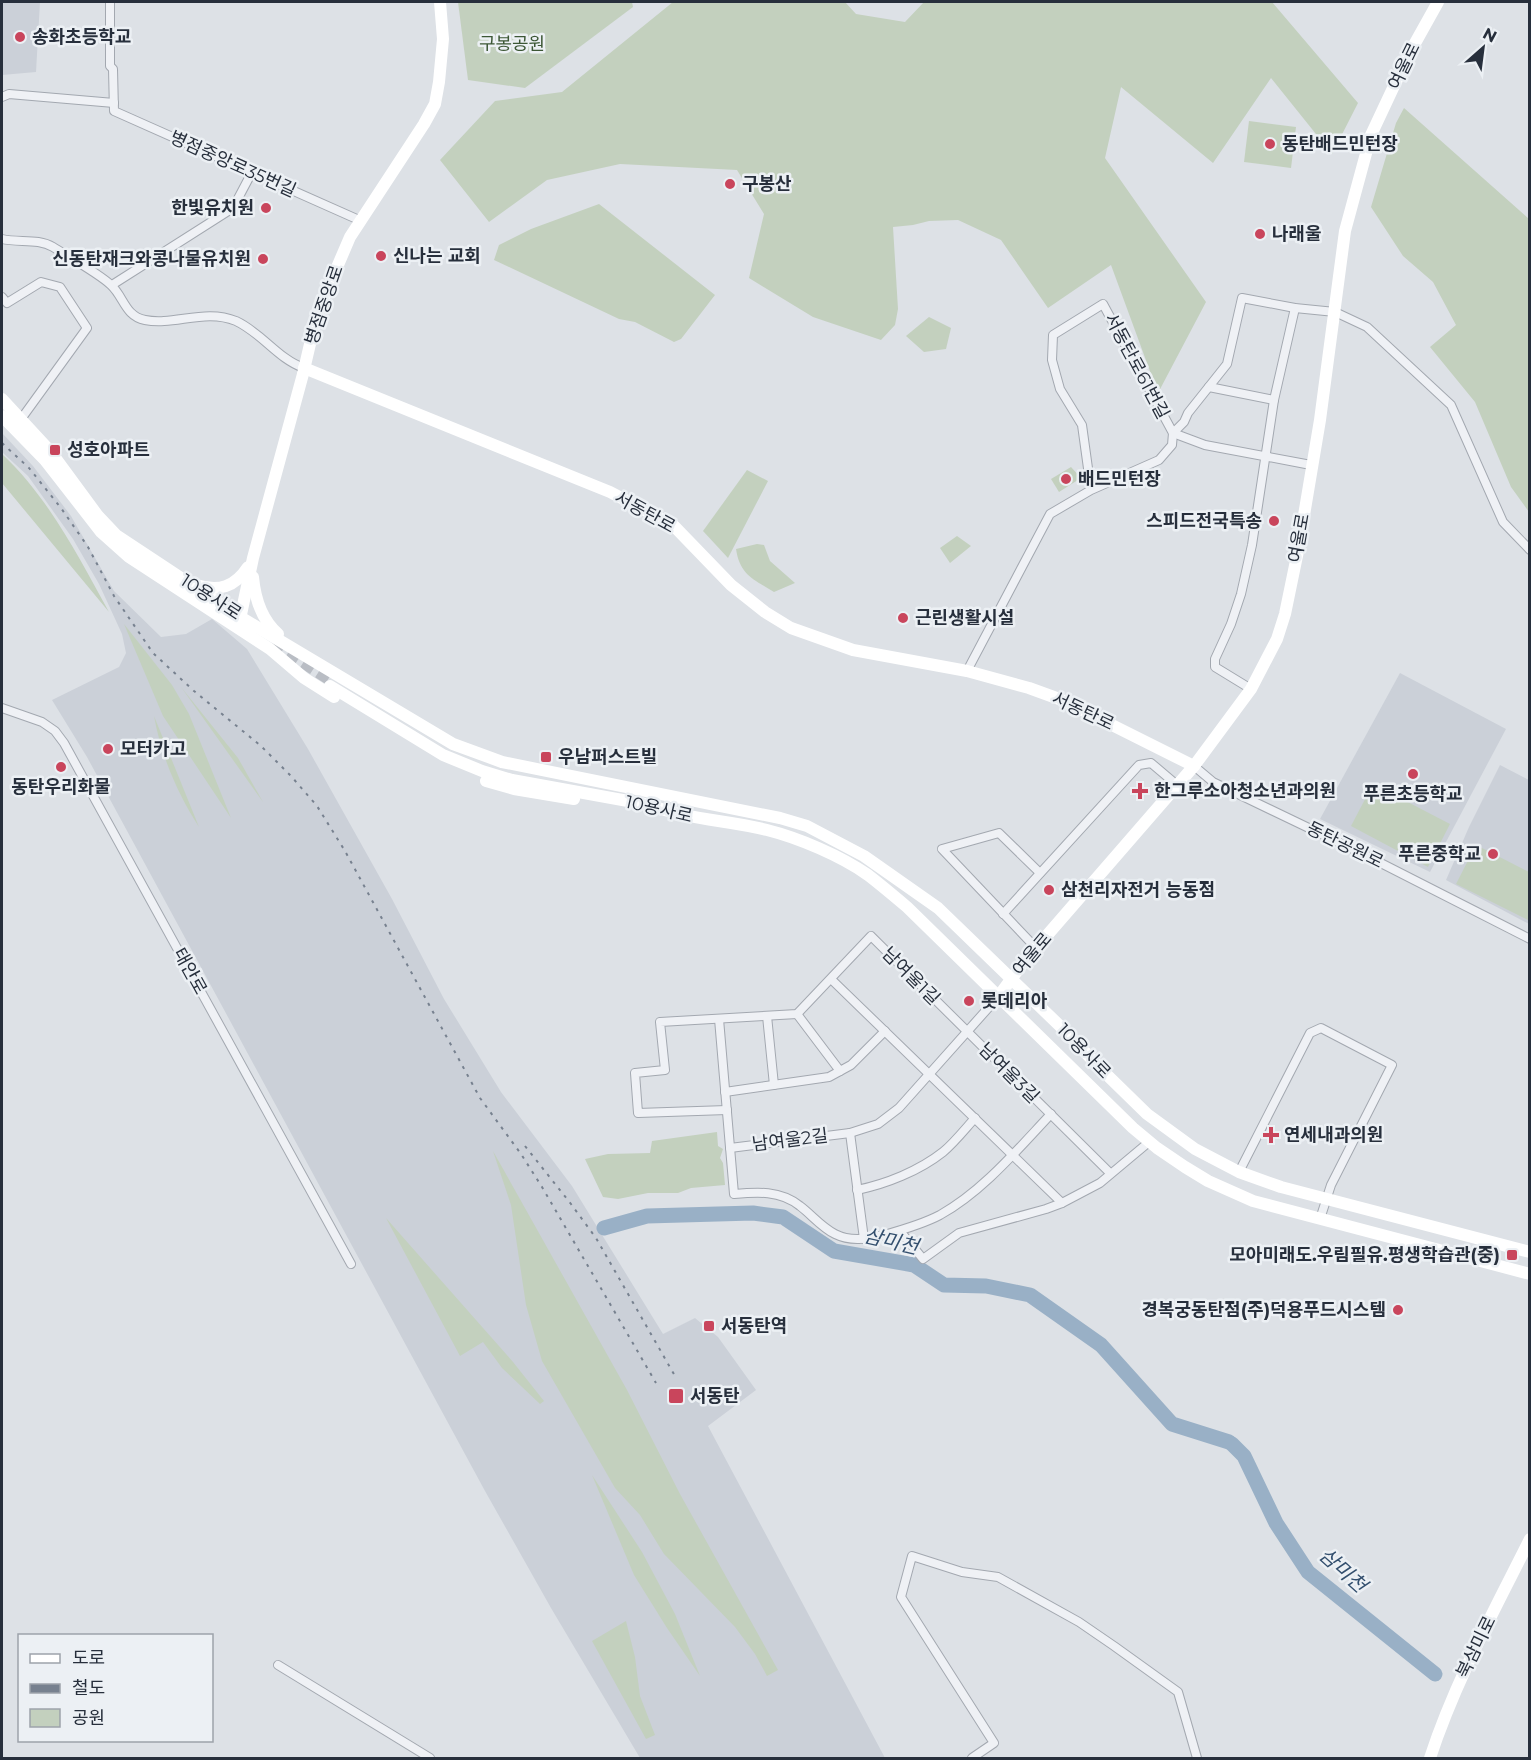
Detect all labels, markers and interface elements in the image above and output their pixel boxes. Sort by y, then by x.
north arrow [1453,18,1513,78]
text: N [1480,24,1500,47]
place label: 송화초등학교 [32,26,131,48]
marker: 송화초등학교 [13,30,27,44]
park label: 구봉공원 [479,33,545,55]
street label: 여울로 [1383,39,1425,93]
street label: 병점중앙로35번길 [166,126,300,202]
place label: 동탄배드민턴장 [1282,133,1398,155]
marker: 동탄배드민턴장 [1263,137,1277,151]
place label: 구봉산 [742,173,792,195]
marker: 구봉산 [723,177,737,191]
place label: 한빛유치원 [171,197,254,219]
marker: 한빛유치원 [259,201,273,215]
place label: 나래울 [1272,223,1322,245]
marker: 나래울 [1253,227,1267,241]
place label: 신나는 교회 [393,245,481,267]
place label: 신동탄재크와콩나물유치원 [52,248,251,270]
marker: 신나는 교회 [374,249,388,263]
marker: 신동탄재크와콩나물유치원 [256,252,270,266]
street label: 병점중앙로 [300,262,348,348]
street label: 서동탄로61번길 [1100,309,1174,423]
place label: 성호아파트 [67,439,150,461]
marker: 성호아파트 [48,443,62,457]
place label: 배드민턴장 [1078,468,1161,490]
marker: 배드민턴장 [1059,472,1073,486]
street label: 서동탄로 [611,486,679,538]
place label: 스피드전국특송 [1146,510,1262,532]
street label: 여울로 [1284,512,1314,564]
marker: 스피드전국특송 [1267,514,1281,528]
street label: 10용사로 [176,569,246,625]
place label: 근린생활시설 [915,607,1014,629]
marker: 근린생활시설 [896,611,910,625]
street label: 서동탄로 [1048,687,1118,735]
place label: 모터카고 [120,738,186,760]
marker: 모터카고 [101,742,115,756]
place label: 우남퍼스트빌 [558,746,657,768]
marker: 우남퍼스트빌 [539,750,553,764]
marker: 동탄우리화물 [54,760,68,774]
marker: 푸른초등학교 [1406,767,1420,781]
place label: 동탄우리화물 [11,776,111,798]
place label: 한그루소아청소년과의원 [1154,780,1336,802]
marker: 한그루소아청소년과의원 [1131,782,1149,800]
place label: 푸른초등학교 [1363,783,1463,805]
street label: 10용사로 [623,791,695,827]
street label: 동탄공원로 [1303,817,1387,873]
place label: 푸른중학교 [1398,843,1481,865]
marker: 푸른중학교 [1486,847,1500,861]
place label: 삼천리자전거 능동점 [1061,879,1215,901]
marker: 삼천리자전거 능동점 [1042,883,1056,897]
street label: 여울로 [1008,928,1056,980]
street label: 남여울1길 [878,943,944,1009]
street label: 태안로 [168,944,212,998]
place label: 롯데리아 [981,990,1048,1012]
marker: 롯데리아 [962,994,976,1008]
street label: 10용사로 [1052,1019,1116,1083]
street label: 남여울3길 [974,1038,1044,1108]
street label: 남여울2길 [751,1124,829,1156]
place label: 연세내과의원 [1284,1124,1383,1146]
marker: 연세내과의원 [1262,1126,1280,1144]
water label: 삼미천 [861,1223,923,1259]
place label: 모아미래도.우림필유.평생학습관(중) [1229,1244,1500,1266]
marker: 모아미래도.우림필유.평생학습관(중) [1505,1248,1519,1262]
place label: 경복궁동탄점(주)덕용푸드시스템 [1141,1299,1386,1321]
marker: 경복궁동탄점(주)덕용푸드시스템 [1391,1303,1405,1317]
place label: 서동탄역 [721,1315,787,1337]
marker: 서동탄역 [702,1319,716,1333]
place label: 서동탄 [690,1385,740,1407]
marker: 서동탄 [667,1387,685,1405]
water label: 삼미천 [1314,1543,1373,1599]
street label: 북삼미로 [1452,1612,1500,1682]
legend [18,1634,213,1742]
text: 도로 [72,1647,105,1669]
text: 철도 [72,1677,105,1699]
text: 공원 [72,1707,105,1729]

